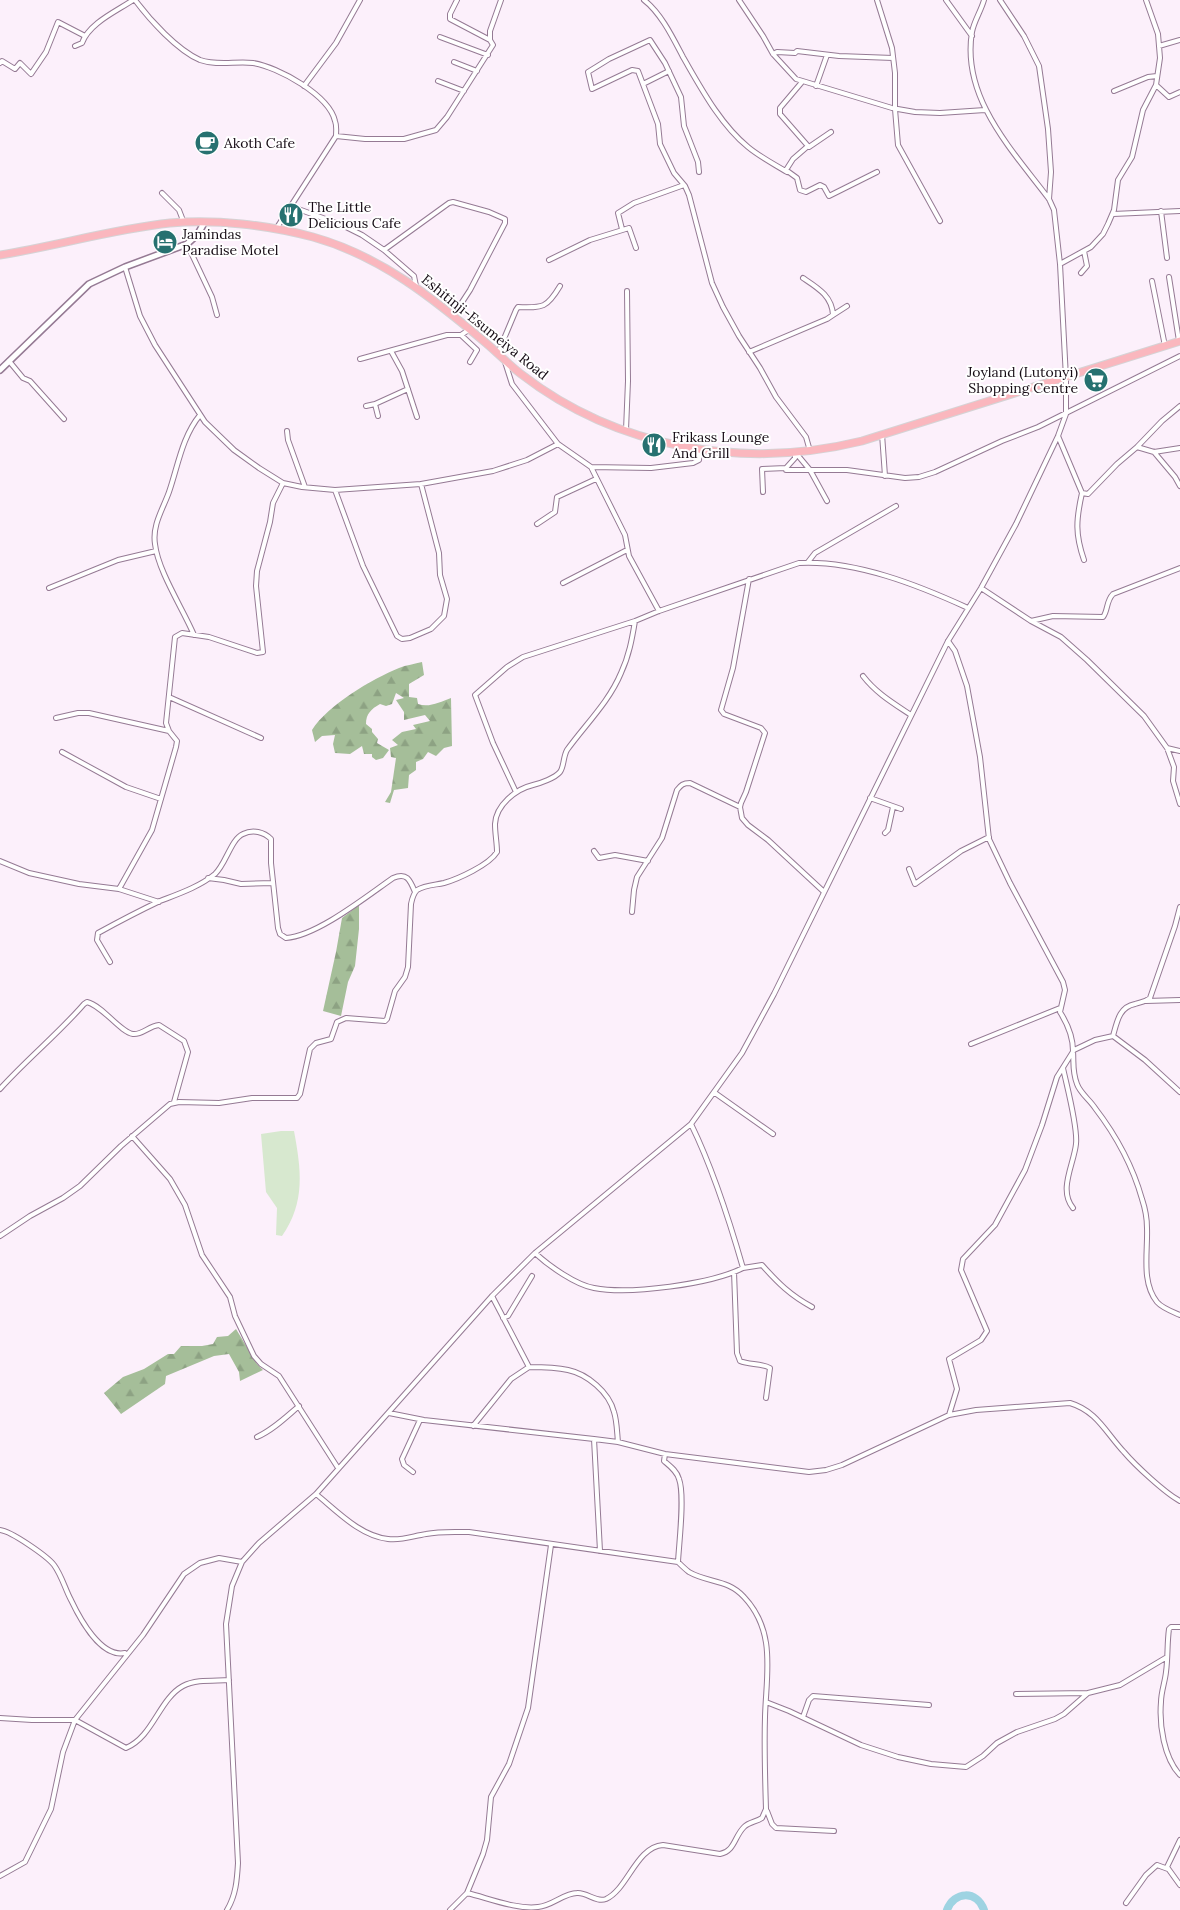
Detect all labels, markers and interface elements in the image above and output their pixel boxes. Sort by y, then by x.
cafe icon: Akoth Cafe [194,130,220,156]
place label: Akoth Cafe [223,134,296,152]
place label: The Little Delicious Cafe [308,198,402,232]
restaurant icon: The Little Delicious Cafe [278,202,304,228]
place label: Jamindas Paradise Motel [181,225,279,259]
hotel icon: Jamindas Paradise Motel [152,229,178,255]
street label: Eshitinji-Esumeiya Road [418,270,552,384]
place label: Joyland (Lutonyi) Shopping Centre [966,363,1078,397]
supermarket icon: Joyland (Lutonyi) Shopping Centre [1083,367,1109,393]
place label: Frikass Lounge And Grill [671,428,770,462]
restaurant icon: Frikass Lounge And Grill [641,432,667,458]

